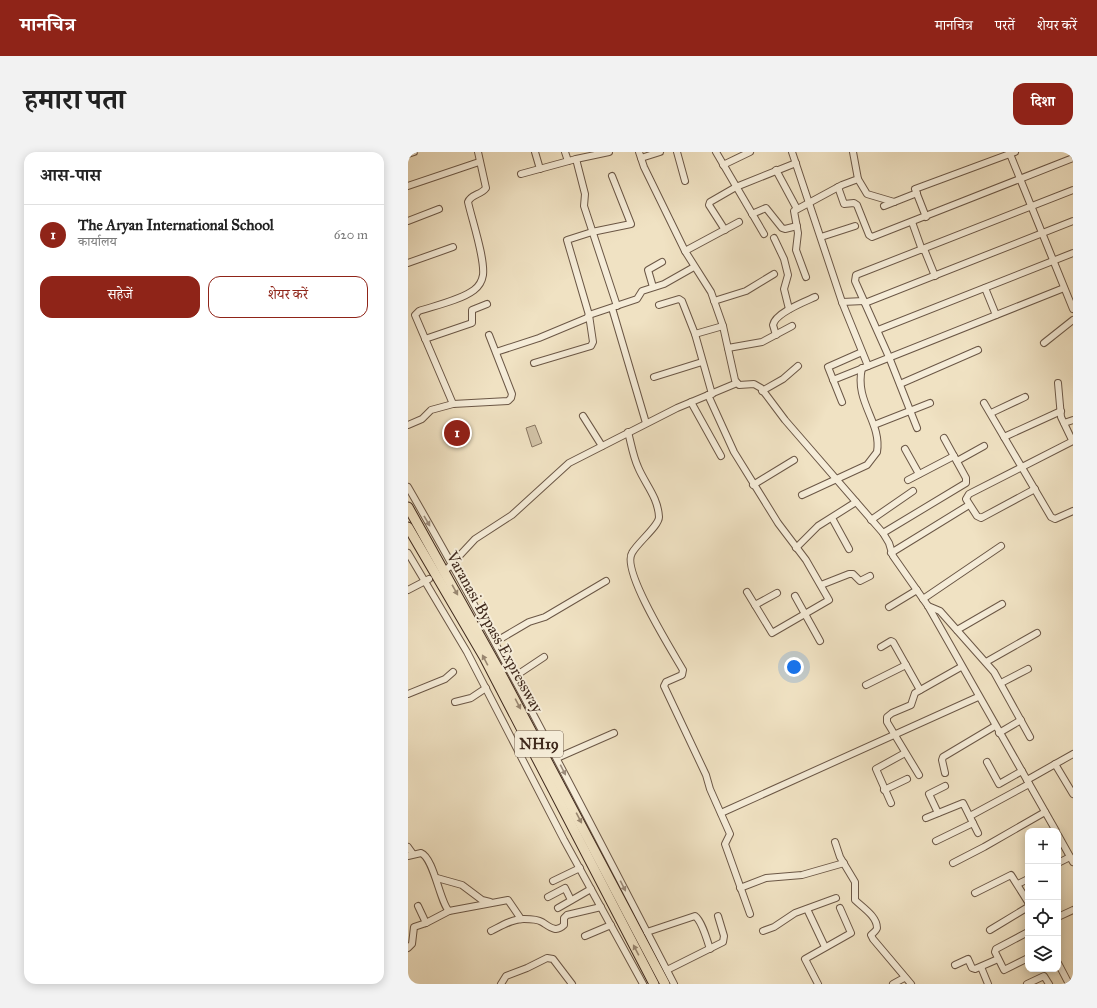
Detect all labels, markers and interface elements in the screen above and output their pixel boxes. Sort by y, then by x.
text: मानचित्र [20,13,75,36]
text: मानचित्र [935,17,973,34]
text: परतें [995,17,1015,34]
text: शेयर करें [1037,17,1077,34]
text: हमारा पता [24,82,125,117]
button: दिशा [1013,83,1073,125]
text: आस-पास [40,165,101,186]
text: The Aryan International School [78,216,274,234]
text: 1 [50,227,56,243]
text: 620 m [334,227,368,243]
text: कार्यालय [78,234,117,250]
button: सहेजें [40,276,200,318]
button: शेयर करें [208,276,368,318]
pin: 1 [444,418,470,448]
one-way arrow [424,515,431,527]
street label: Varanasi Bypass Expressway [442,547,548,716]
one-way arrow [451,584,458,596]
one-way arrow [482,654,489,666]
your location [784,657,804,677]
one-way arrow [514,698,521,709]
road number: NH19 [515,731,563,757]
one-way arrow [560,764,567,776]
one-way arrow [575,812,582,824]
map controls [1025,828,1061,972]
button: + [1025,828,1061,864]
button: − [1025,864,1061,900]
one-way arrow [620,880,626,891]
button: locate [1025,900,1061,936]
button: layers [1025,936,1061,972]
one-way arrow [632,944,639,955]

